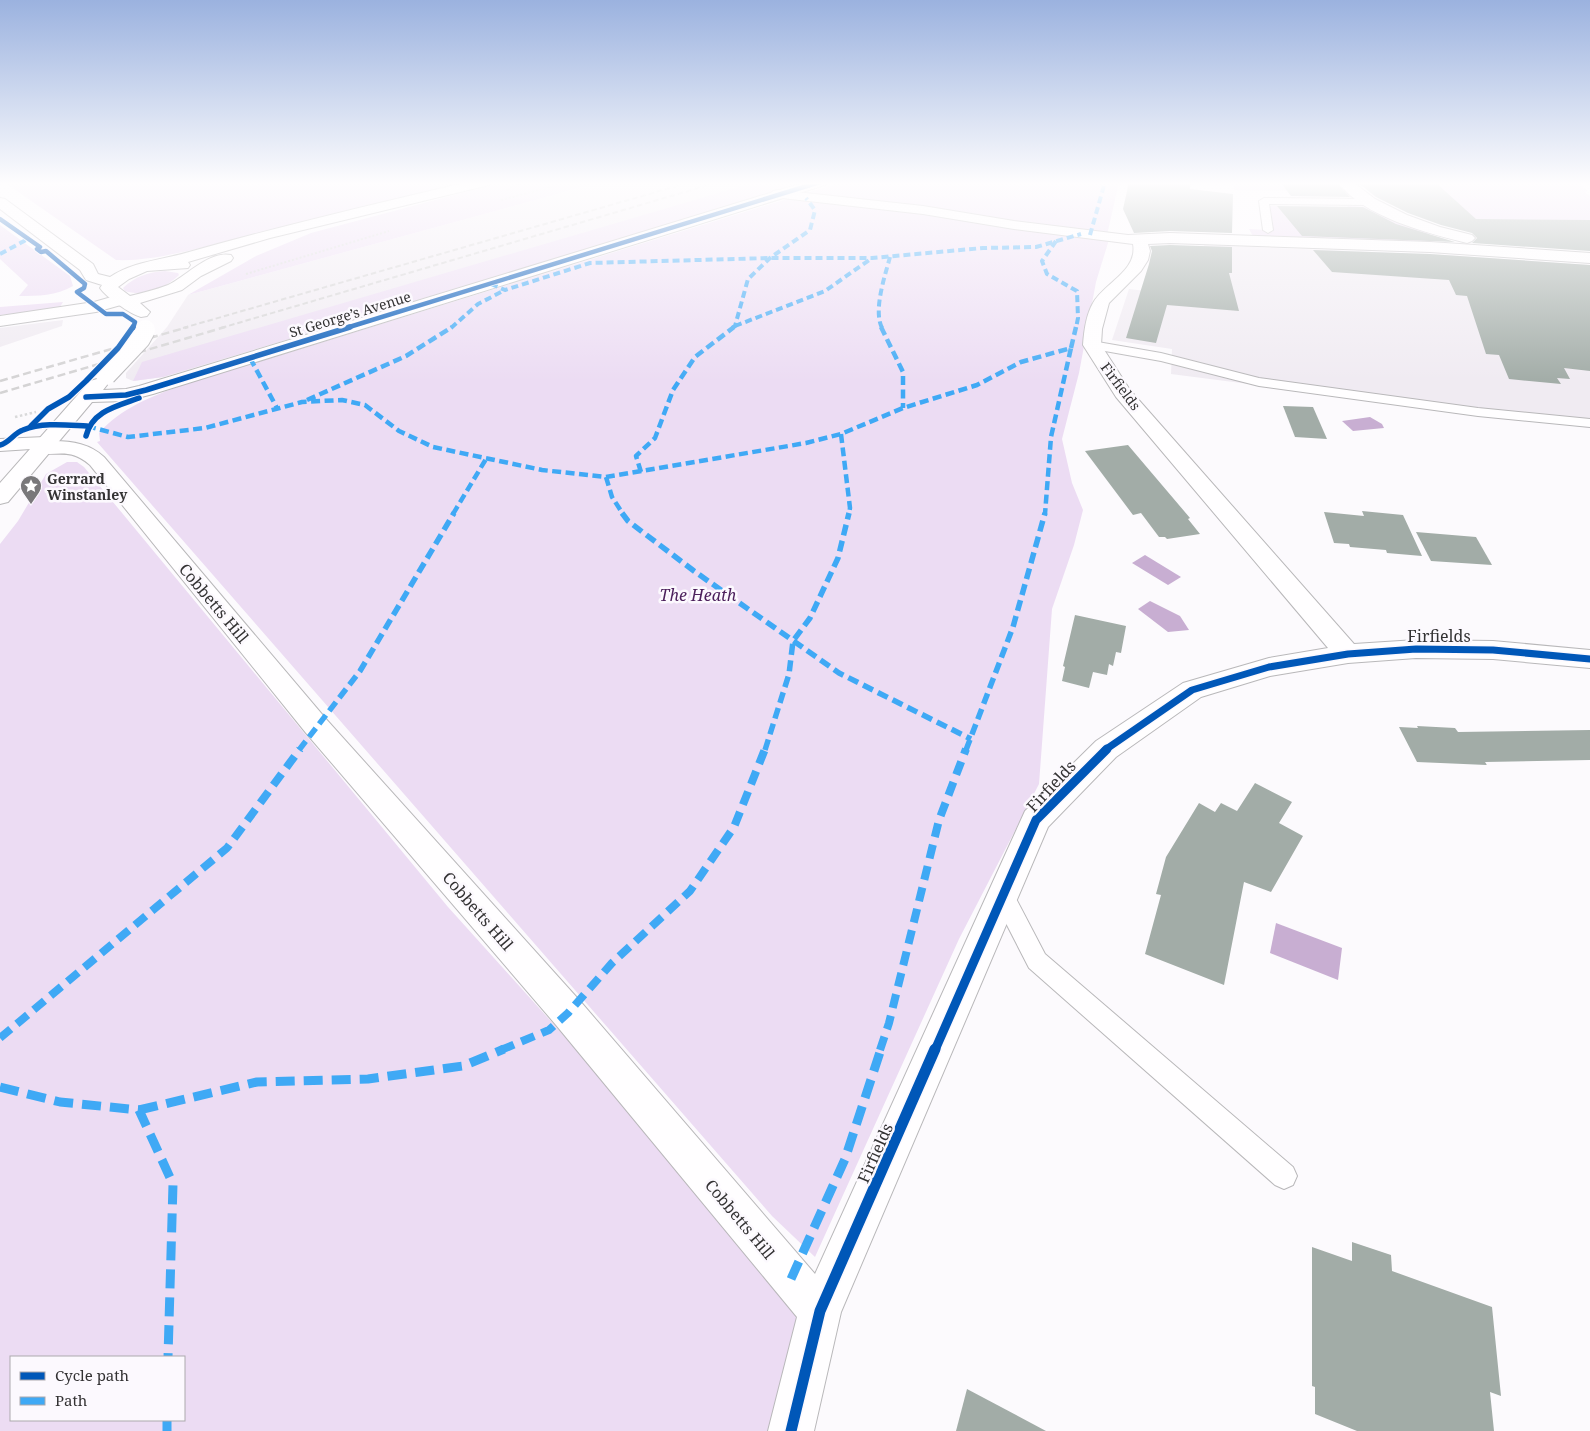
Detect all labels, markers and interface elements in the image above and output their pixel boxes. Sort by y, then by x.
street label: St George’s Avenue [287,286,413,342]
street label: Firfields [1097,358,1145,414]
place label: Gerrard Winstanley [47,469,128,504]
place icon: Gerrard Winstanley [19,474,43,505]
street label: Cobbetts Hill [174,559,254,647]
park label: The Heath [660,584,737,606]
street label: Firfields [1407,625,1471,647]
street label: Firfields [1021,755,1081,817]
street label: Cobbetts Hill [438,867,518,955]
street label: Firfields [852,1120,898,1186]
street label: Cobbetts Hill [700,1175,780,1263]
legend [10,1356,185,1421]
text: Cycle path [55,1365,130,1385]
text: Path [55,1390,88,1410]

